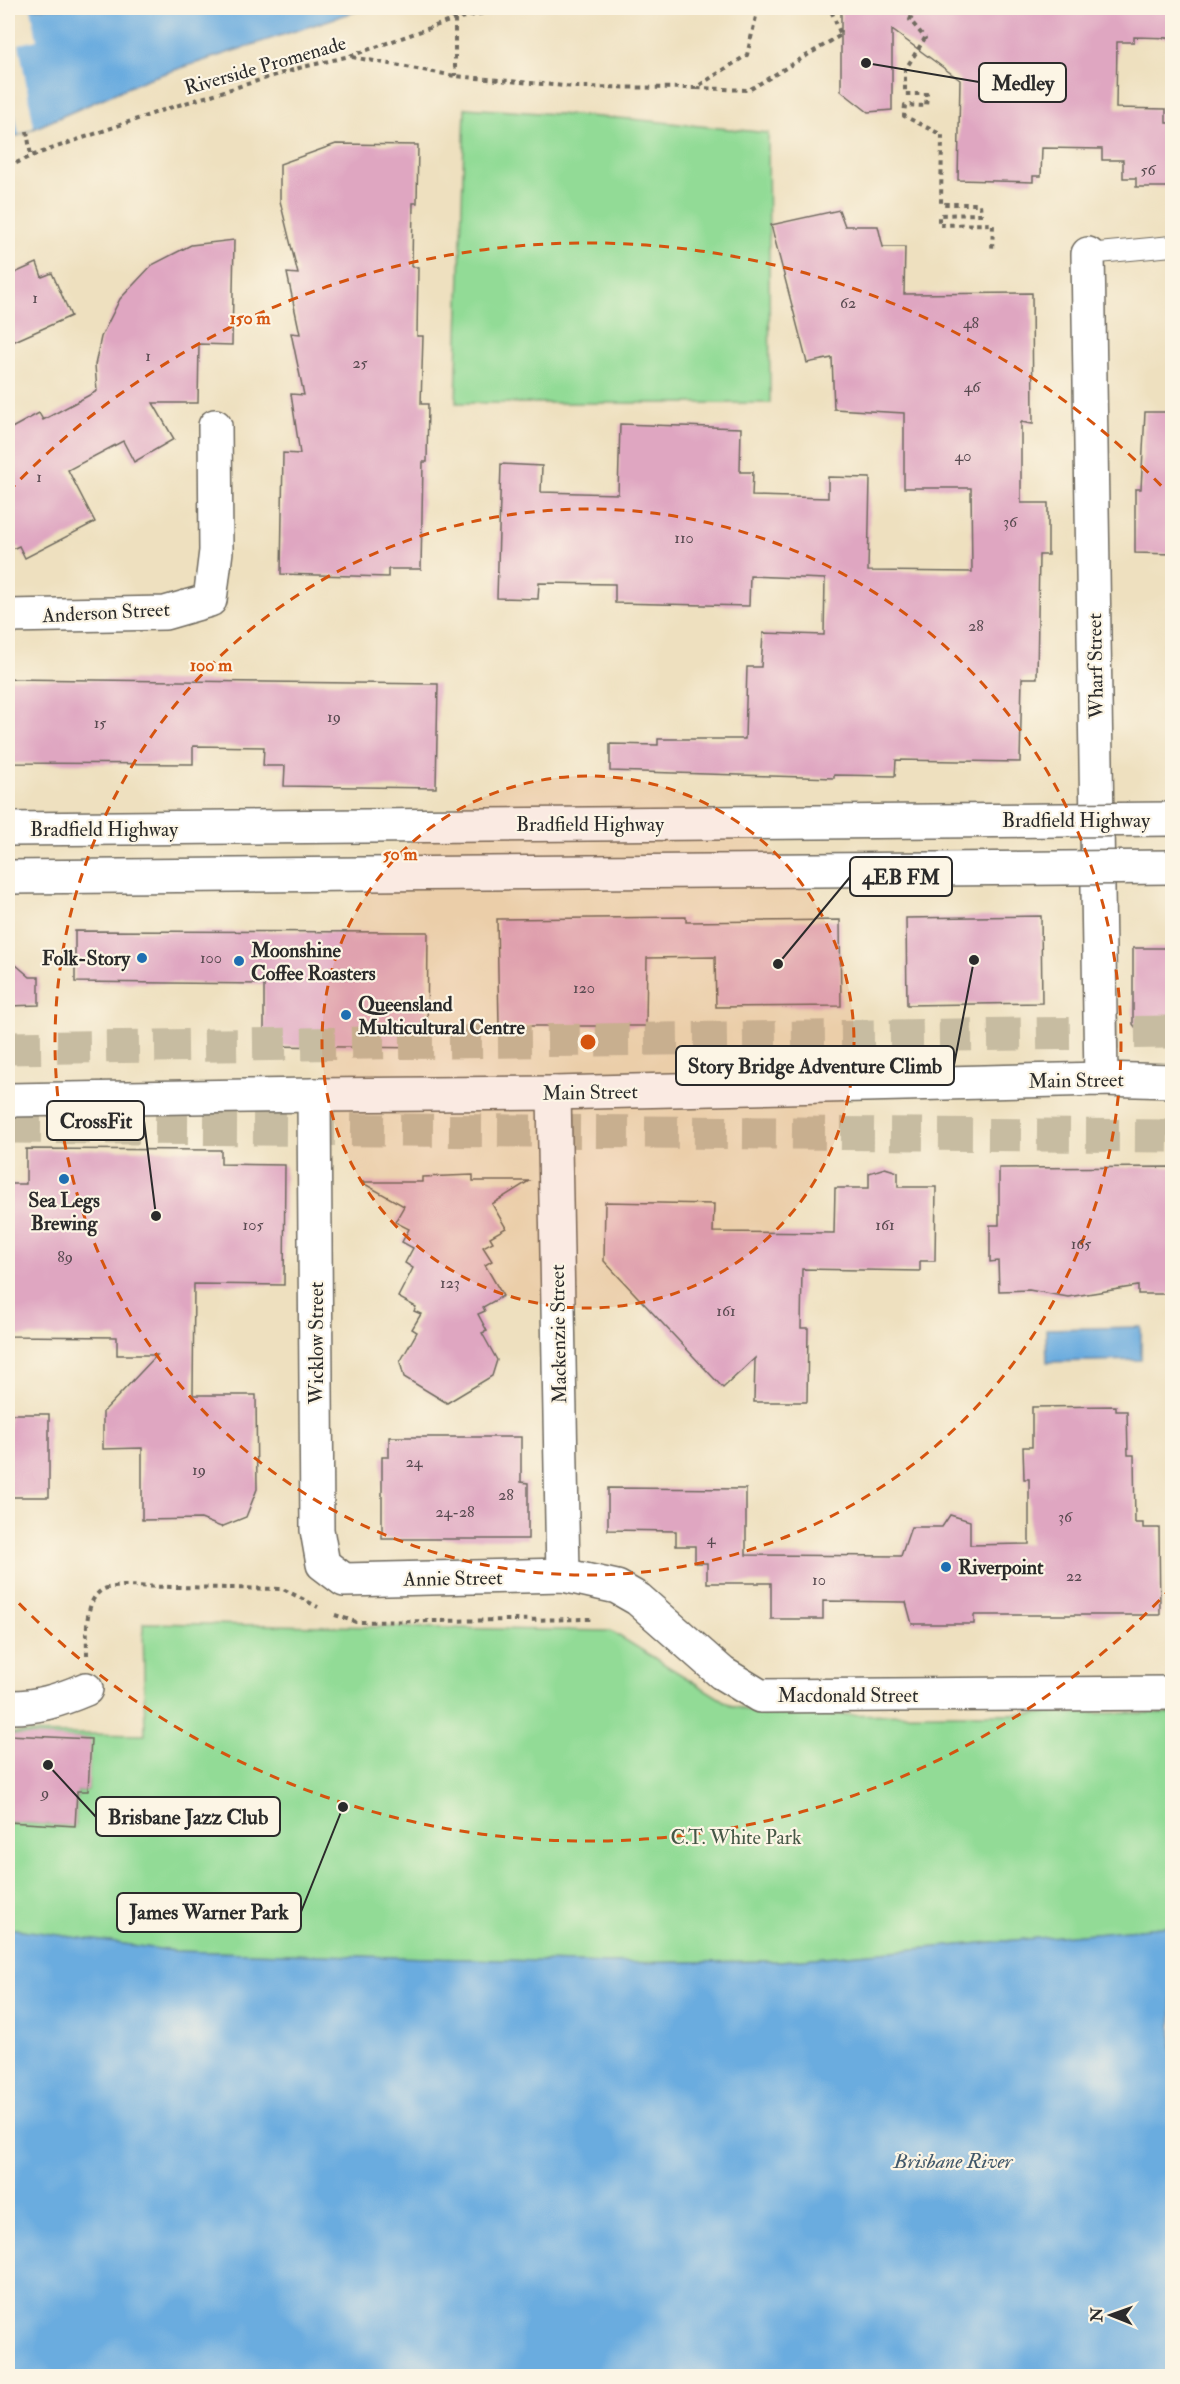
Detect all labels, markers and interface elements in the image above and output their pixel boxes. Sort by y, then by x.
street label: Riverside Promenade [181,30,349,101]
callout: Medley [979,63,1066,102]
text: Medley [991,70,1055,97]
house number: 56 [1140,160,1156,180]
house number: 1 [32,288,38,308]
house number: 62 [840,293,856,313]
text: 150 m [229,307,272,330]
house number: 48 [963,313,980,333]
house number: 1 [145,346,151,366]
house number: 25 [352,353,368,373]
house number: 46 [964,377,981,397]
house number: 40 [955,446,971,466]
house number: 1 [36,467,42,487]
house number: 36 [1003,512,1018,532]
house number: 110 [674,528,694,548]
street label: Anderson Street [41,597,171,628]
street label: Wharf Street [1082,612,1109,720]
house number: 28 [968,616,984,636]
text: 100 m [190,654,233,677]
house number: 19 [327,707,341,727]
house number: 15 [94,713,106,733]
street label: Bradfield Highway [1002,808,1151,833]
street label: Bradfield Highway [516,812,665,837]
street label: Bradfield Highway [30,817,179,842]
text: 50 m [383,843,418,866]
callout: 4EB FM [850,857,952,896]
text: 4EB FM [861,864,940,891]
place label: Moonshine Coffee Roasters [250,938,376,986]
place label: Folk-Story [42,946,131,972]
house number: 100 [200,948,222,968]
marker: Folk-Story [135,951,149,965]
marker: Moonshine Coffee Roasters [232,954,246,968]
house number: 120 [573,978,595,998]
place label: Queensland Multicultural Centre [357,992,525,1040]
marker: Queensland Multicultural Centre [339,1008,353,1022]
centre of rings [578,1032,598,1052]
callout: Story Bridge Adventure Climb [676,1046,954,1085]
text: Story Bridge Adventure Climb [688,1053,943,1080]
street label: Main Street [1028,1067,1124,1094]
street label: Main Street [542,1079,638,1106]
callout: CrossFit [47,1101,144,1140]
text: CrossFit [60,1108,132,1135]
marker: Sea Legs Brewing [57,1172,71,1186]
place label: Sea Legs Brewing [28,1188,100,1237]
house number: 105 [243,1215,263,1235]
house number: 161 [875,1215,895,1235]
house number: 165 [1071,1234,1091,1254]
house number: 89 [57,1247,73,1267]
street label: Mackenzie Street [545,1264,572,1404]
house number: 123 [440,1273,460,1293]
street label: Wicklow Street [304,1281,329,1405]
house number: 161 [716,1301,736,1321]
house number: 24 [406,1452,424,1472]
house number: 19 [192,1460,206,1480]
house number: 28 [498,1485,514,1505]
house number: 24-28 [435,1502,475,1522]
house number: 36 [1058,1507,1073,1527]
house number: 4 [707,1529,717,1549]
place label: Riverpoint [958,1555,1044,1581]
marker: Riverpoint [939,1560,953,1574]
street label: Annie Street [402,1565,503,1592]
house number: 22 [1066,1566,1082,1586]
house number: 10 [812,1570,826,1590]
street label: Macdonald Street [778,1683,919,1708]
house number: 9 [40,1783,49,1803]
callout: Brisbane Jazz Club [96,1797,280,1836]
text: Brisbane Jazz Club [108,1804,269,1831]
park label: C.T. White Park [670,1825,802,1850]
callout: James Warner Park [117,1893,301,1932]
text: James Warner Park [128,1899,290,1926]
water label: Brisbane River [893,2148,1014,2175]
north arrow [1081,2285,1141,2345]
text: N [1087,2307,1107,2323]

